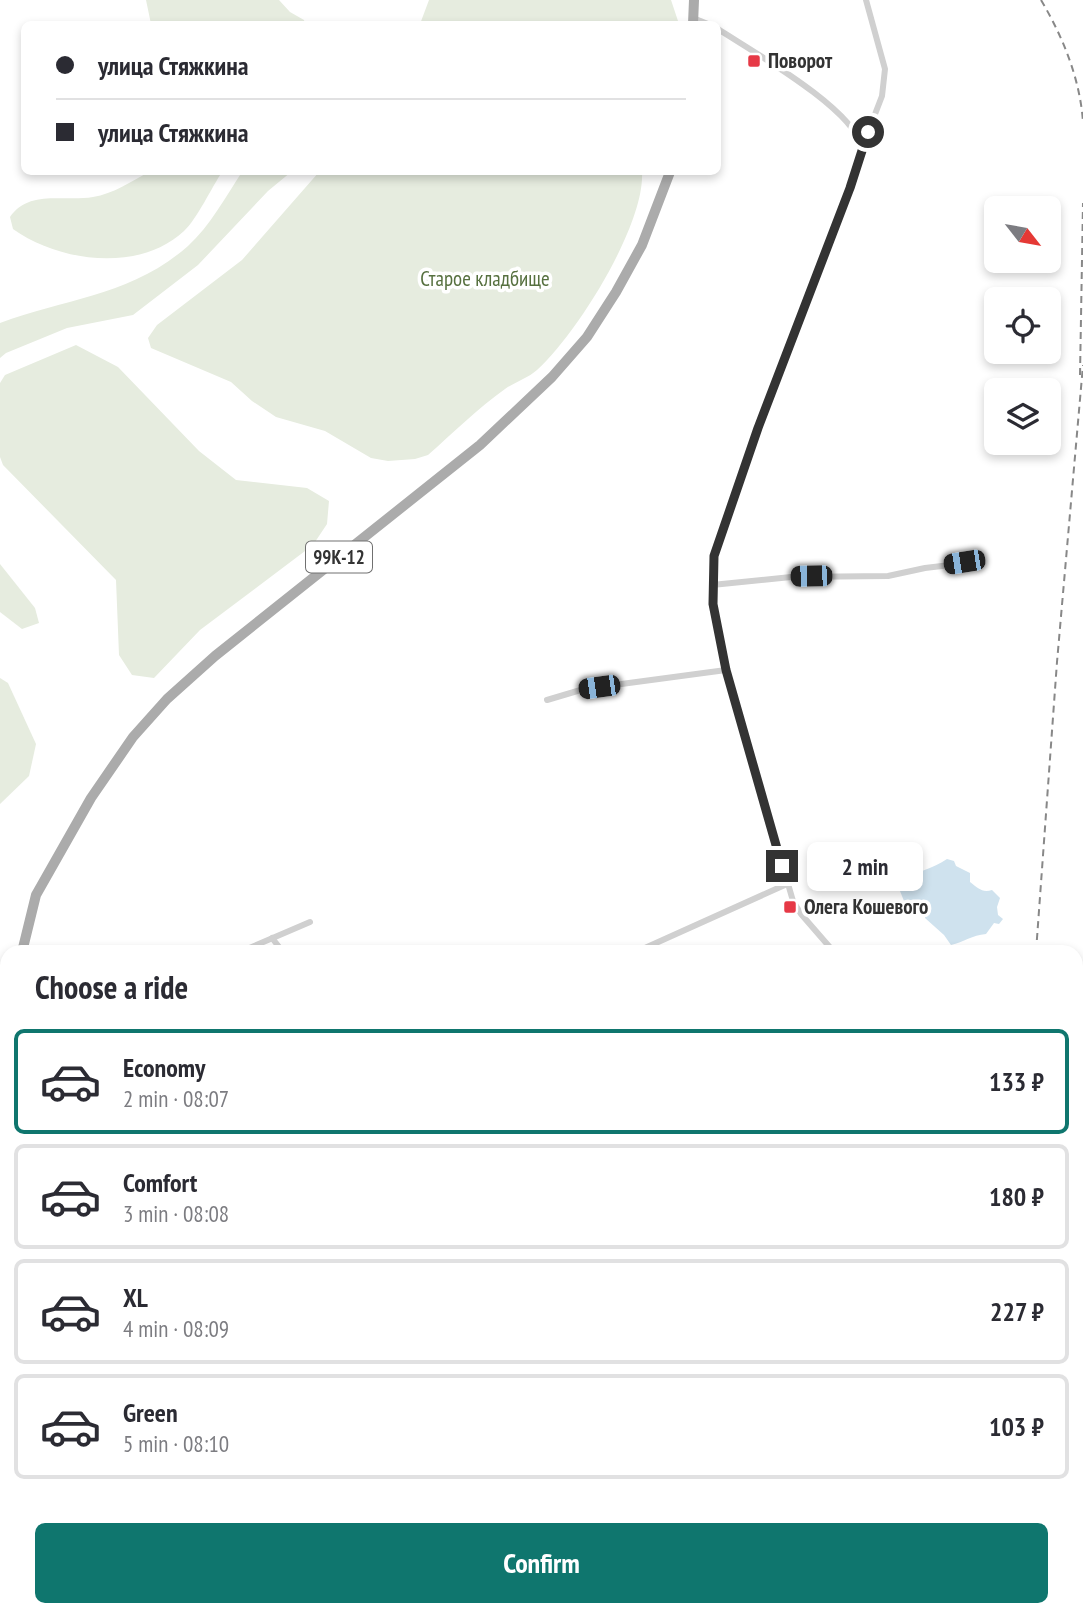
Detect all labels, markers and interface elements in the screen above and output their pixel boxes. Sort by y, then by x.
place label: Поворот [768,47,833,74]
text: улица Стяжкина [98,49,249,82]
marker: Поворот [746,53,762,69]
text: улица Стяжкина [98,116,249,149]
route start [852,116,884,148]
north arrow [984,196,1060,273]
map controls [984,196,1061,455]
park label: Старое кладбище [420,265,550,292]
button: locate [984,287,1061,364]
button: layers [984,378,1061,455]
road number: 99К-12 [306,542,372,572]
car [942,548,987,576]
car [790,565,833,587]
car [577,674,622,700]
callout: 2 min [806,842,922,890]
route end [766,850,798,882]
text: 2 min [842,852,888,881]
place label: Олега Кошевого [804,893,928,920]
marker: Олега Кошевого [782,899,798,915]
text: Choose a ride [35,966,188,1008]
icon: car [39,1050,102,1113]
text: Economy [123,1051,205,1084]
text: 133 ₽ [989,1065,1044,1098]
text: 2 min · 08:07 [123,1084,229,1113]
icon: car [39,1165,102,1228]
text: Comfort [123,1166,197,1199]
text: 180 ₽ [989,1180,1044,1213]
text: 3 min · 08:08 [123,1199,229,1228]
icon: car [39,1280,102,1343]
text: XL [123,1281,148,1314]
text: 227 ₽ [990,1295,1044,1328]
text: 4 min · 08:09 [123,1314,229,1343]
icon: car [39,1395,102,1458]
text: Green [123,1396,178,1429]
text: 103 ₽ [989,1410,1044,1443]
text: 5 min · 08:10 [123,1429,229,1458]
button: Confirm [35,1523,1048,1603]

